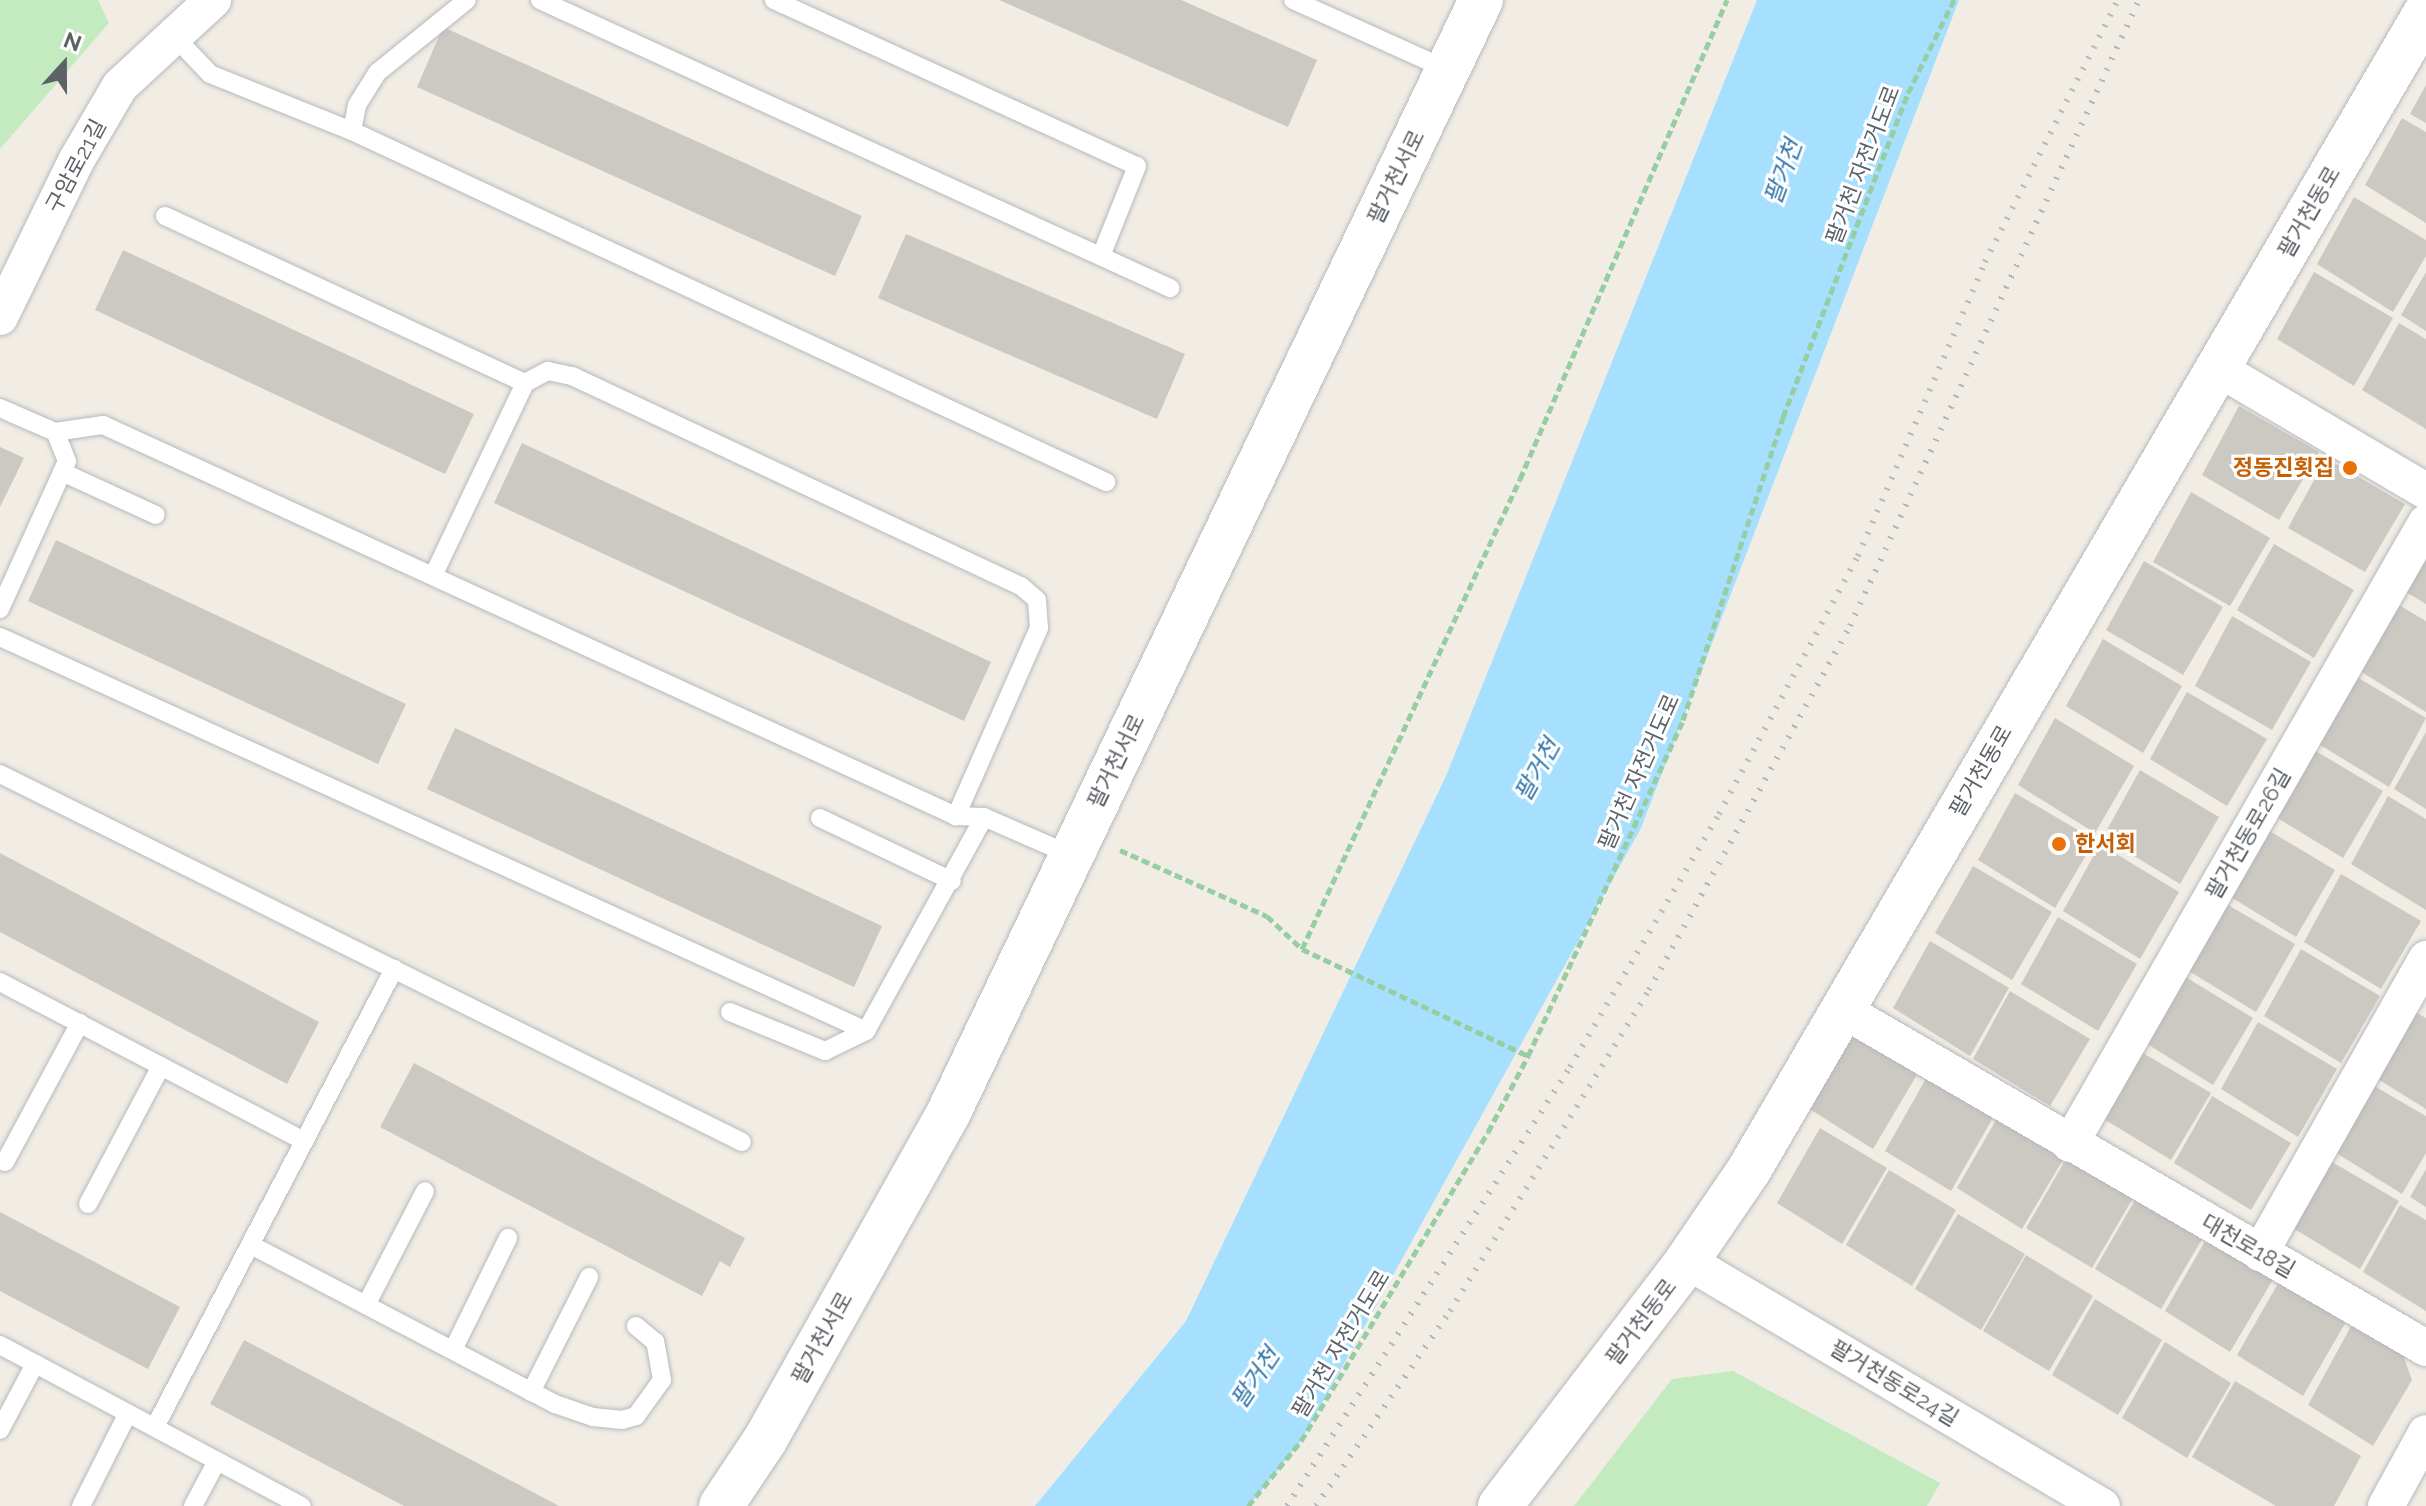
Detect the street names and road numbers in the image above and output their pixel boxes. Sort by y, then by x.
street label: 팔거천 자전거도로 [1821,82,1905,248]
street label: 구암로21길 [40,115,112,217]
street label: 팔거천서로 [1362,126,1430,228]
street label: 팔거천동로 [2272,162,2346,262]
street label: 팔거천 자전거도로 [1593,690,1685,854]
street label: 팔거천서로 [1082,710,1150,812]
street label: 팔거천동로 [1944,721,2018,821]
street label: 팔거천동로26길 [2200,764,2296,904]
street label: 대천로18길 [2197,1209,2299,1283]
street label: 팔거천 자전거도로 [1287,1265,1395,1423]
street label: 팔거천동로 [1600,1274,1682,1370]
street label: 팔거천서로 [786,1287,858,1389]
street label: 팔거천동로24길 [1825,1334,1963,1432]

